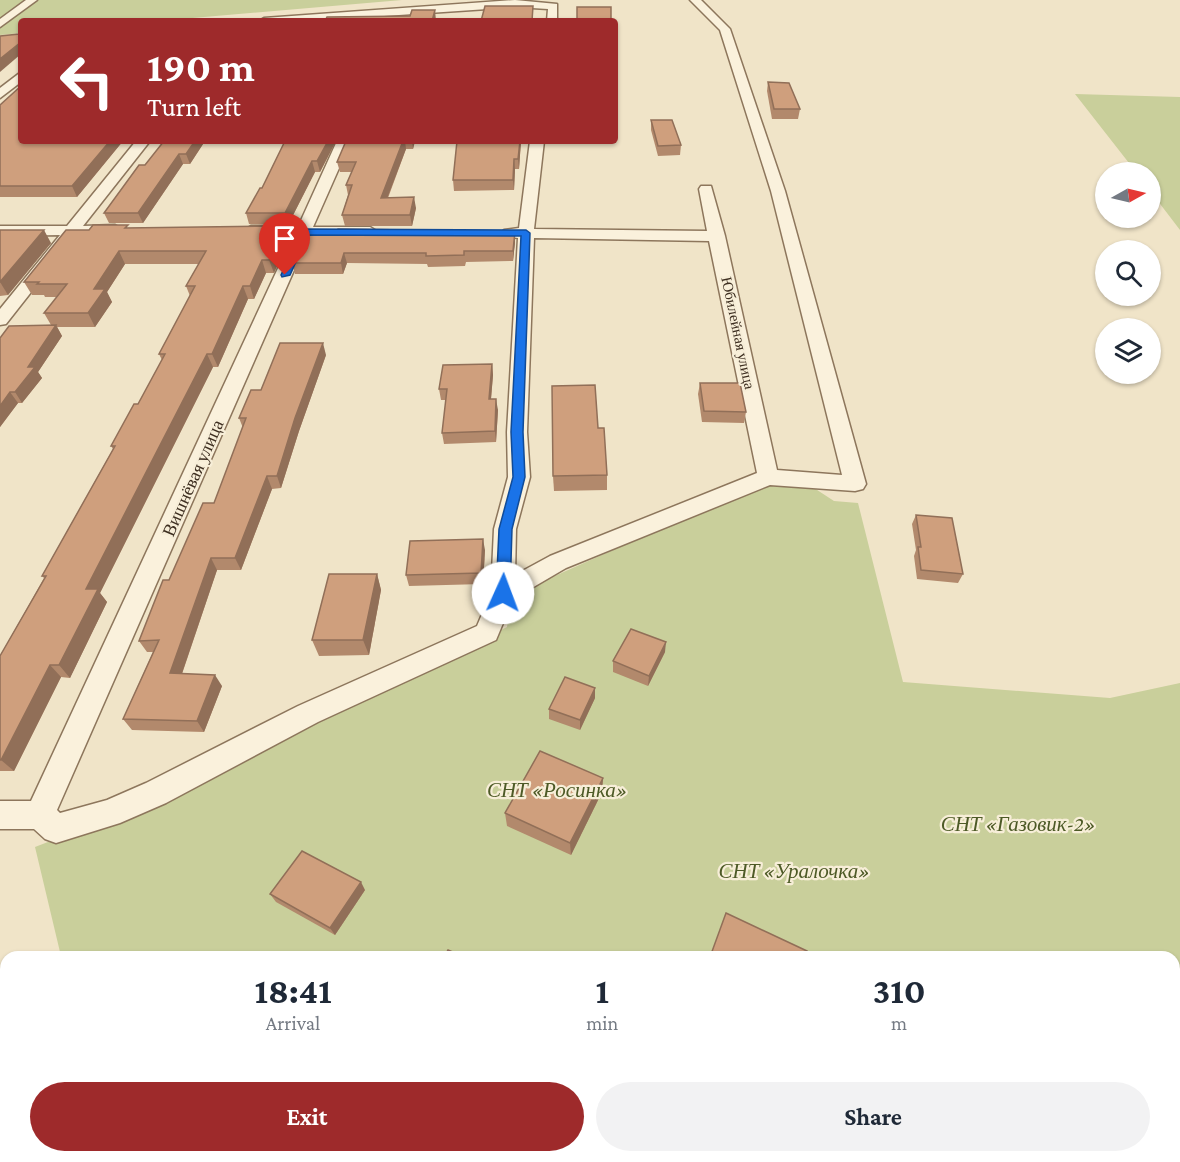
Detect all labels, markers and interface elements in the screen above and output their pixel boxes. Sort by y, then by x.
icon: left [48,42,126,120]
text: 190 m [147,43,255,90]
text: Turn left [147,92,241,122]
north arrow [1095,162,1161,228]
map controls [1095,162,1161,384]
pin [259,213,310,275]
icon: arrive [268,222,301,255]
button: search [1095,240,1161,306]
street label: Юбилейная улица [718,275,758,391]
button: layers [1095,318,1161,384]
street label: Вишнёвая улица [158,417,228,539]
position arrow [471,561,535,625]
park label: СНТ «Росинка» [487,778,627,802]
park label: СНТ «Газовик-2» [941,812,1095,836]
park label: СНТ «Уралочка» [718,859,870,883]
text: 18:41 [254,971,332,1011]
text: 1 [595,971,609,1011]
text: 310 [873,971,926,1011]
text: Arrival [266,1012,320,1034]
text: min [586,1012,618,1034]
text: m [891,1012,907,1034]
button: Exit [30,1082,584,1151]
button: Share [596,1082,1150,1151]

